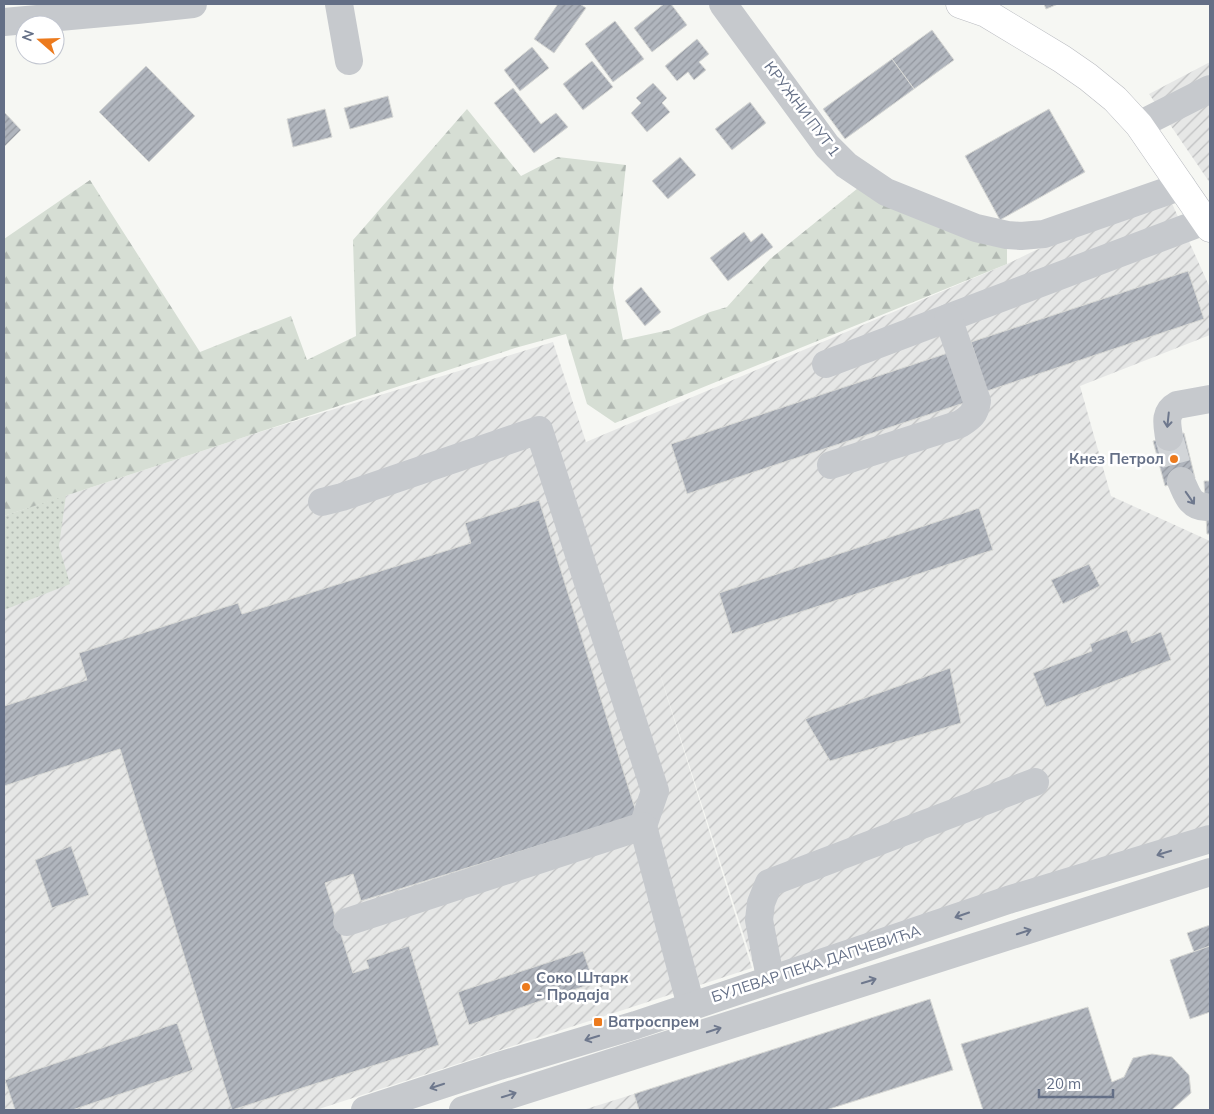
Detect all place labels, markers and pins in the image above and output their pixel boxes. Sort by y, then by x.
place label: Кнез Петрол [1069,449,1164,468]
marker: Кнез Петрол [1168,453,1180,465]
place label: Соко Штарк - Продаја [536,968,629,1004]
marker: Соко Штарк - Продаја [520,981,532,993]
place label: Ватроспрем [608,1012,699,1031]
marker: Ватроспрем [592,1016,604,1028]

